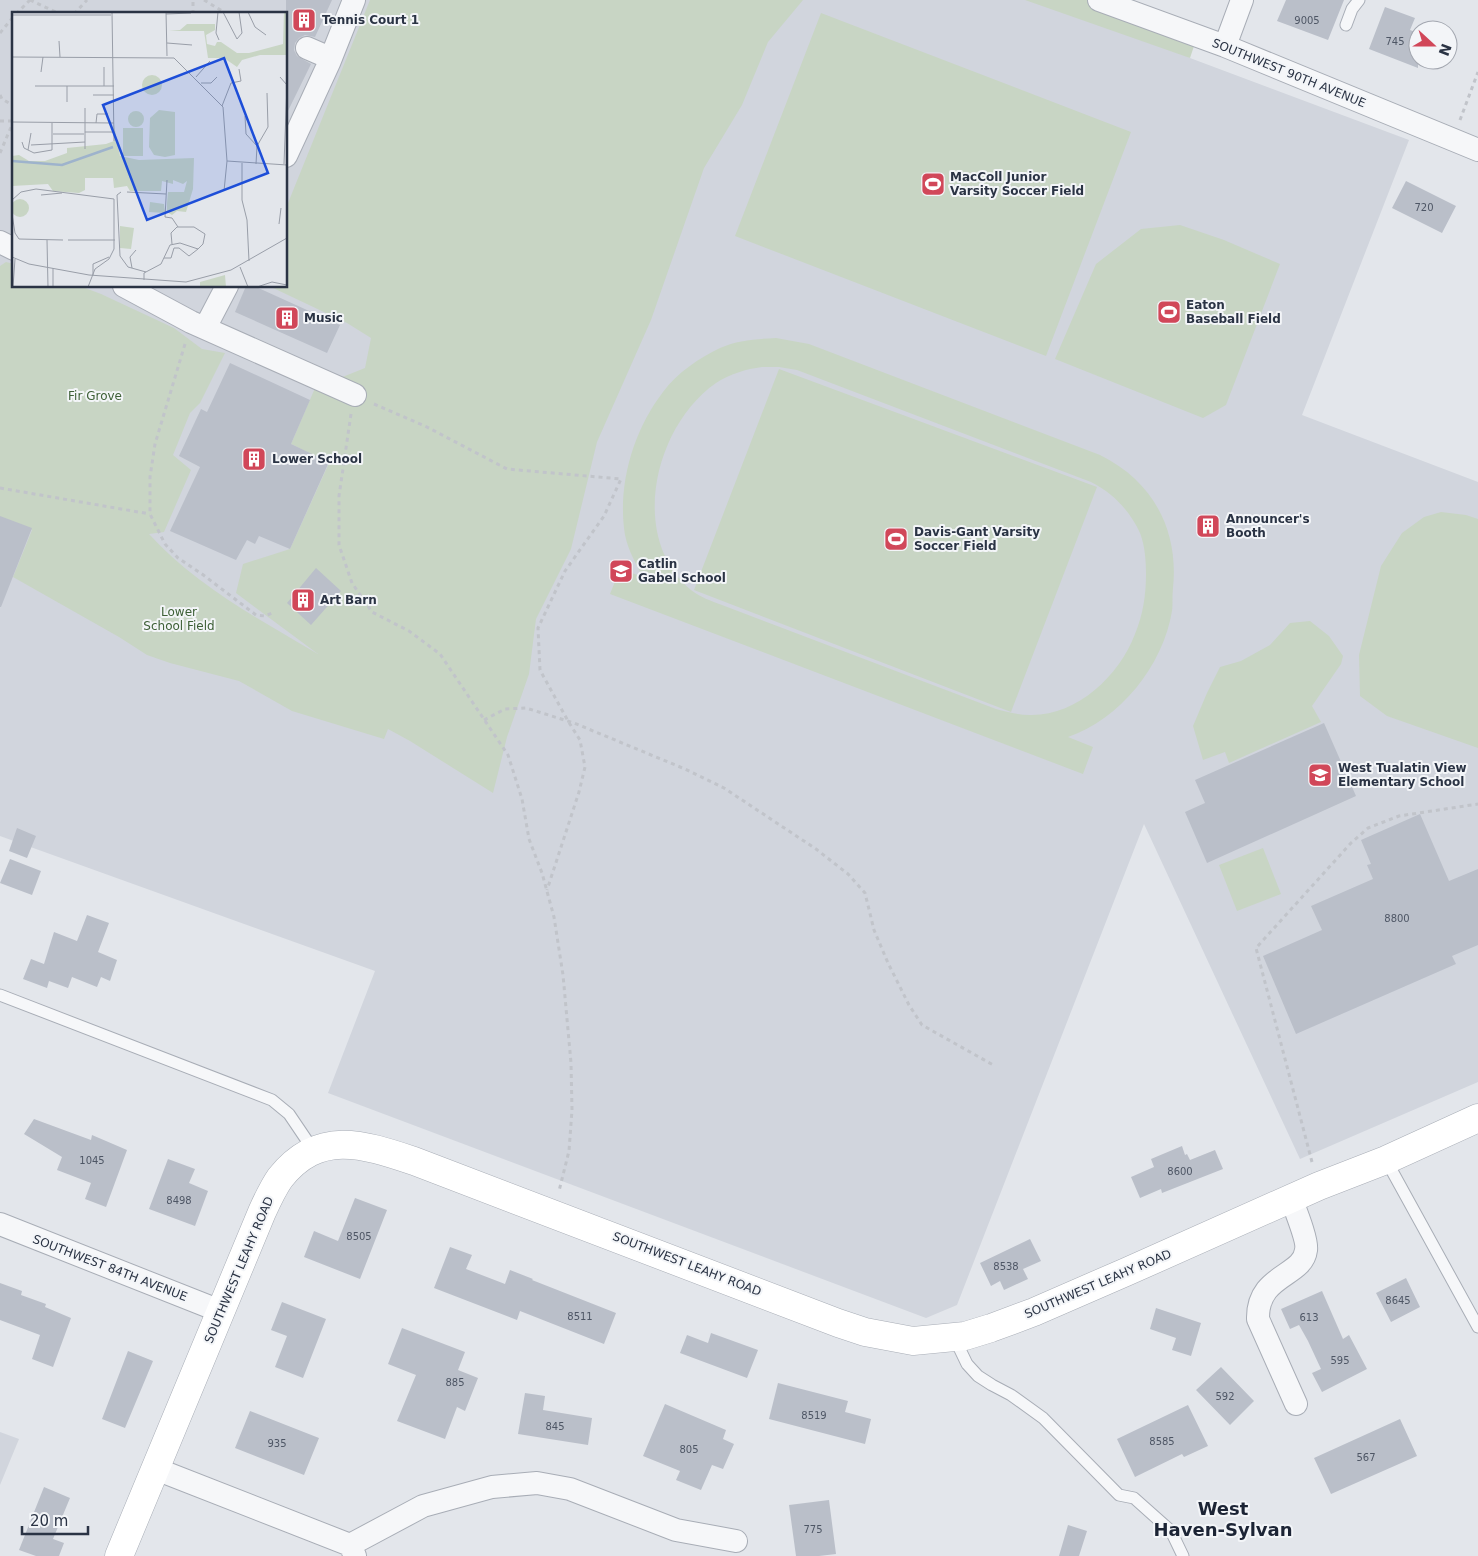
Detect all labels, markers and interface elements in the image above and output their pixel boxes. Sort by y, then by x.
building icon: Tennis Court 1 [291,7,317,33]
inset map [12,12,288,288]
place label: Tennis Court 1 [322,13,419,27]
house number: 9005 [1294,15,1320,26]
north arrow [1408,20,1458,70]
street label: SOUTHWEST 90TH AVENUE [1210,36,1368,110]
house number: 745 [1385,36,1405,47]
text: N [1436,41,1455,58]
place label: MacColl Junior Varsity Soccer Field [950,170,1084,198]
sports icon: MacColl Junior Varsity Soccer Field [920,171,946,197]
house number: 720 [1414,202,1434,213]
place label: Eaton Baseball Field [1186,298,1281,326]
sports icon: Eaton Baseball Field [1156,299,1182,325]
building icon: Music [274,305,300,331]
place label: Music [304,311,343,325]
park label: Fir Grove [68,389,122,403]
building icon: Lower School [241,446,267,472]
place label: Lower School [272,452,362,466]
place label: Announcer's Booth [1226,512,1310,540]
building icon: Announcer's Booth [1195,513,1221,539]
place label: Davis-Gant Varsity Soccer Field [914,525,1040,553]
sports icon: Davis-Gant Varsity Soccer Field [883,526,909,552]
place label: Catlin Gabel School [638,557,726,585]
school or university icon: Catlin Gabel School [608,558,634,584]
building icon: Art Barn [290,587,316,613]
place label: Art Barn [320,593,377,607]
park label: Lower School Field [143,605,215,633]
place label: West Tualatin View Elementary School [1338,761,1467,789]
school or university icon: West Tualatin View Elementary School [1307,762,1333,788]
house number: 8800 [1384,913,1410,924]
house number: 1045 [79,1155,105,1166]
house number: 8600 [1167,1166,1193,1177]
house number: 8498 [166,1195,192,1206]
street label: SOUTHWEST LEAHY ROAD [202,1195,276,1345]
street label: SOUTHWEST LEAHY ROAD [611,1229,763,1299]
house number: 8505 [346,1231,372,1242]
street label: SOUTHWEST 84TH AVENUE [31,1232,189,1304]
street label: SOUTHWEST LEAHY ROAD [1023,1247,1173,1321]
house number: 8538 [993,1261,1019,1272]
house number: 8645 [1385,1295,1411,1306]
house number: 8511 [567,1311,593,1322]
house number: 613 [1299,1312,1319,1323]
house number: 595 [1330,1355,1350,1366]
house number: 885 [445,1377,465,1388]
house number: 592 [1215,1391,1235,1402]
house number: 8519 [801,1410,827,1421]
house number: 845 [545,1421,565,1432]
house number: 8585 [1149,1436,1175,1447]
house number: 935 [267,1438,287,1449]
house number: 805 [679,1444,699,1455]
house number: 567 [1356,1452,1376,1463]
district label: West Haven-Sylvan [1154,1498,1293,1540]
scale bar [22,1504,89,1536]
text: 20 m [30,1512,68,1530]
house number: 775 [803,1524,823,1535]

